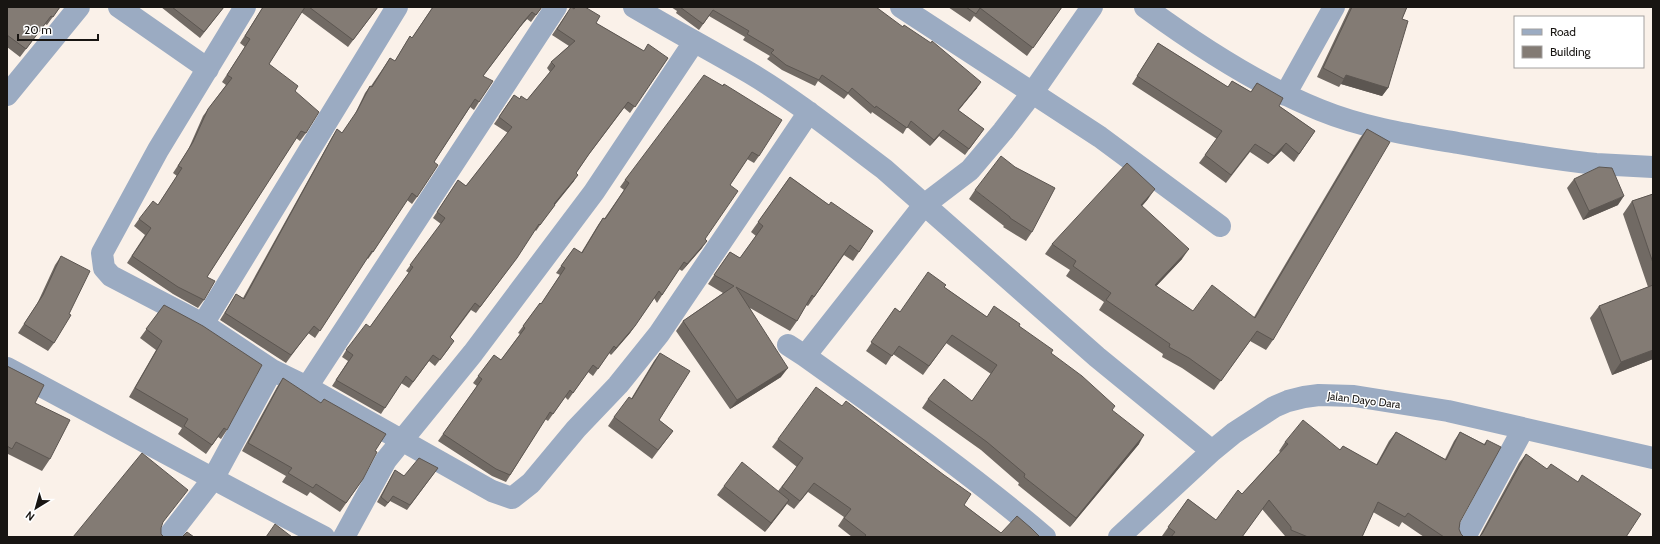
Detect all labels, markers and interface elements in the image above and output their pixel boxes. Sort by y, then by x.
scale bar [18,16,98,42]
legend [1514,16,1644,68]
text: 20 m [24,22,52,37]
text: Road [1550,24,1576,39]
text: Building [1550,44,1592,59]
street label: Jalan Dayo Dara [1326,388,1402,412]
north arrow [16,488,56,528]
text: N [23,508,37,524]

